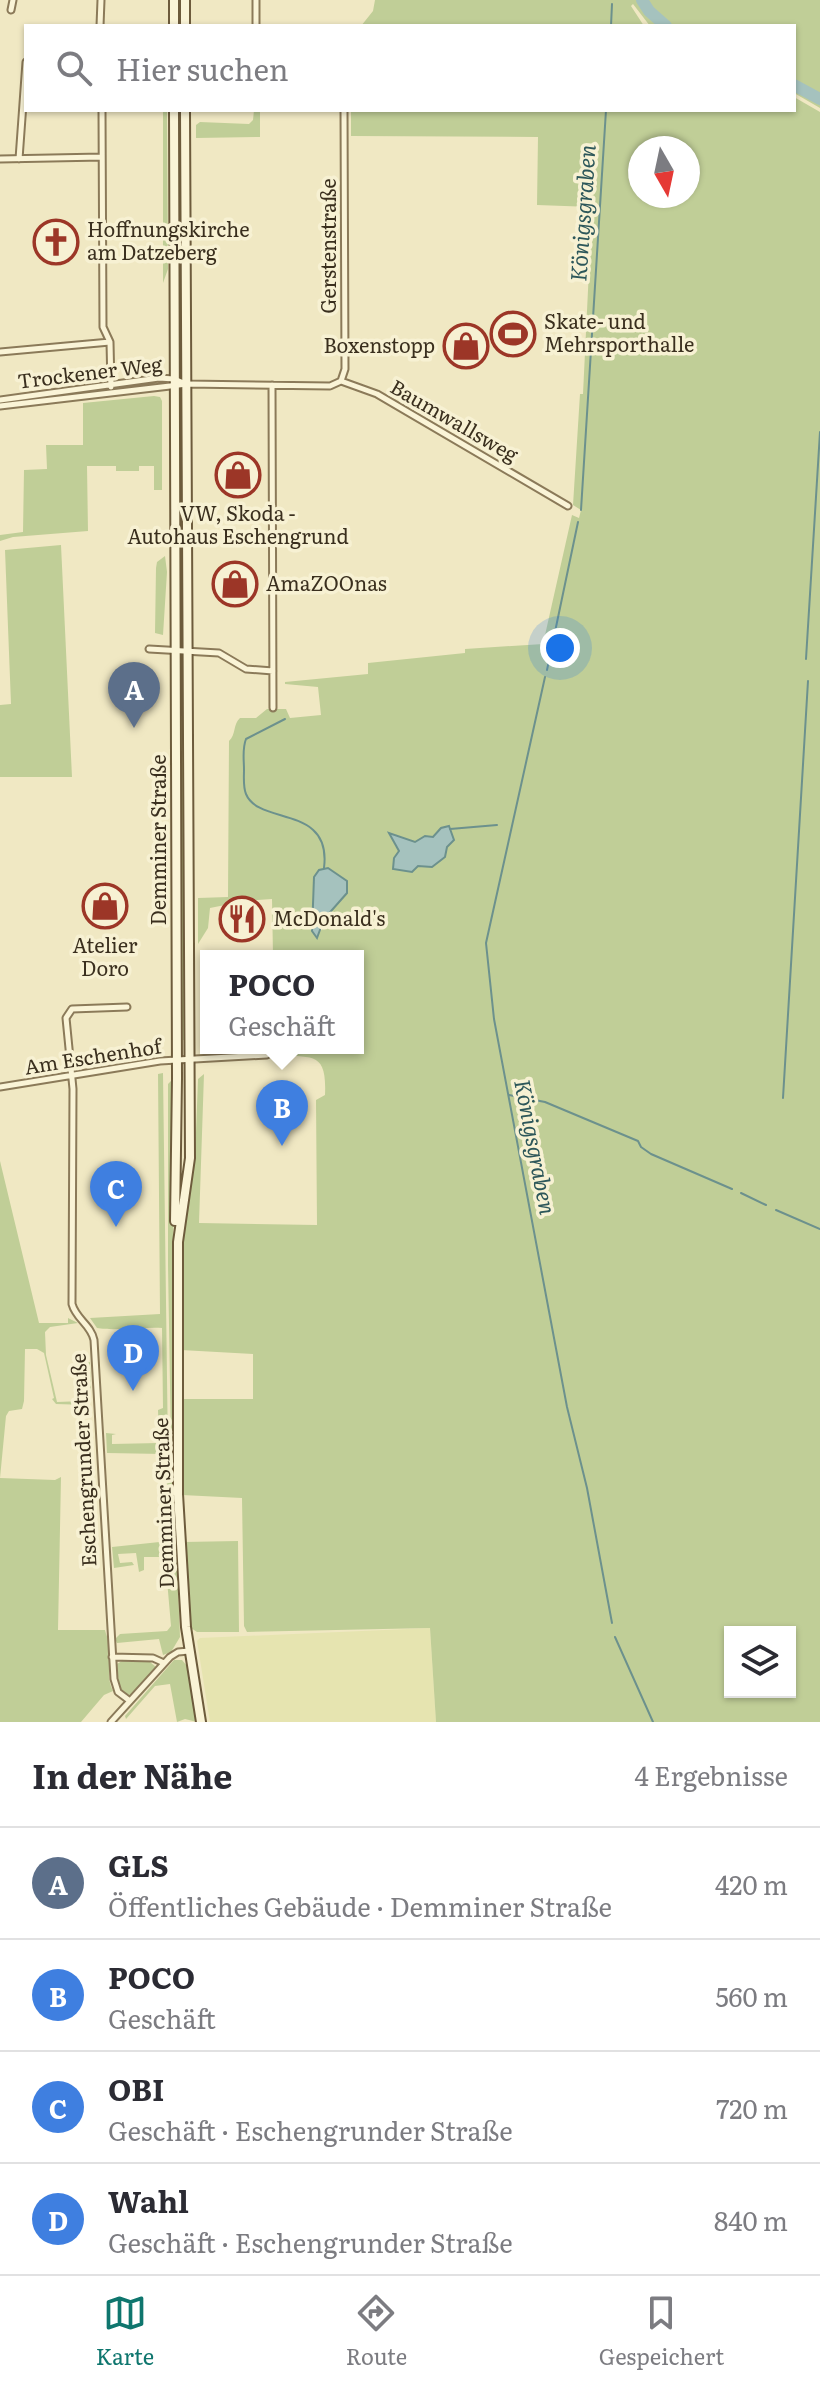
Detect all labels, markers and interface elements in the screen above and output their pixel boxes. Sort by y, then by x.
search box [24,24,796,112]
icon: search [52,46,96,90]
text: Hier suchen [116,46,289,90]
north arrow [628,136,700,208]
water label: Königsgraben [560,143,603,282]
street label: Gerstenstraße [312,178,342,314]
place label: Hoffnungskirche am Datzeberg [87,213,250,266]
church icon: Hoffnungskirche am Datzeberg [32,218,80,266]
place label: Skate- und Mehrsporthalle [544,305,694,358]
sports icon: Skate- und Mehrsporthalle [489,310,537,358]
shop icon: Boxenstopp [442,322,490,370]
place label: Boxenstopp [323,329,435,359]
street label: Trockener Weg [16,347,165,395]
street label: Baumwallsweg [385,370,525,469]
shop icon: VW, Skoda - Autohaus Eschengrund [214,451,262,499]
place label: VW, Skoda - Autohaus Eschengrund [127,497,349,550]
shop icon: AmaZOOnas [211,560,259,608]
place label: AmaZOOnas [266,567,387,597]
your location [540,628,580,668]
pin: A [108,662,160,728]
street label: Demminer Straße [142,754,172,926]
shop icon: Atelier Doro [81,882,129,930]
restaurant icon: McDonald's [218,895,266,943]
place label: McDonald's [273,902,385,932]
place label: Atelier Doro [73,929,138,982]
popup [200,950,364,1054]
text: POCO [228,961,315,1005]
text: Geschäft [228,1005,336,1044]
street label: Am Eschenhof [22,1029,166,1081]
water label: Königsgraben [507,1076,566,1217]
pin: B [256,1080,308,1146]
pin: C [90,1161,142,1227]
pin: D [107,1325,159,1391]
street label: Eschengrunder Straße [61,1353,103,1568]
street label: Demminer Straße [144,1417,180,1589]
map controls [724,1626,796,1698]
button: layers [724,1626,796,1698]
text: In der Nähe [32,1749,232,1799]
text: 4 Ergebnisse [635,1755,788,1794]
text: GLS [108,1842,169,1886]
text: A [48,1864,68,1903]
text: 420 m [715,1864,788,1903]
text: Öffentliches Gebäude · Demminer Straße [108,1886,612,1925]
text: POCO [108,1954,195,1998]
text: B [49,1976,67,2015]
text: 560 m [715,1976,788,2015]
text: Geschäft [108,1998,216,2037]
text: OBI [108,2066,165,2110]
text: C [49,2088,67,2127]
text: 720 m [716,2088,788,2127]
text: Geschäft · Eschengrunder Straße [108,2110,513,2149]
text: Wahl [108,2178,189,2222]
text: D [48,2200,68,2239]
text: 840 m [714,2200,788,2239]
text: Geschäft · Eschengrunder Straße [108,2222,513,2261]
tab: Karte [96,2291,154,2372]
tab: Route [346,2291,407,2372]
tab: Gespeichert [599,2291,724,2372]

